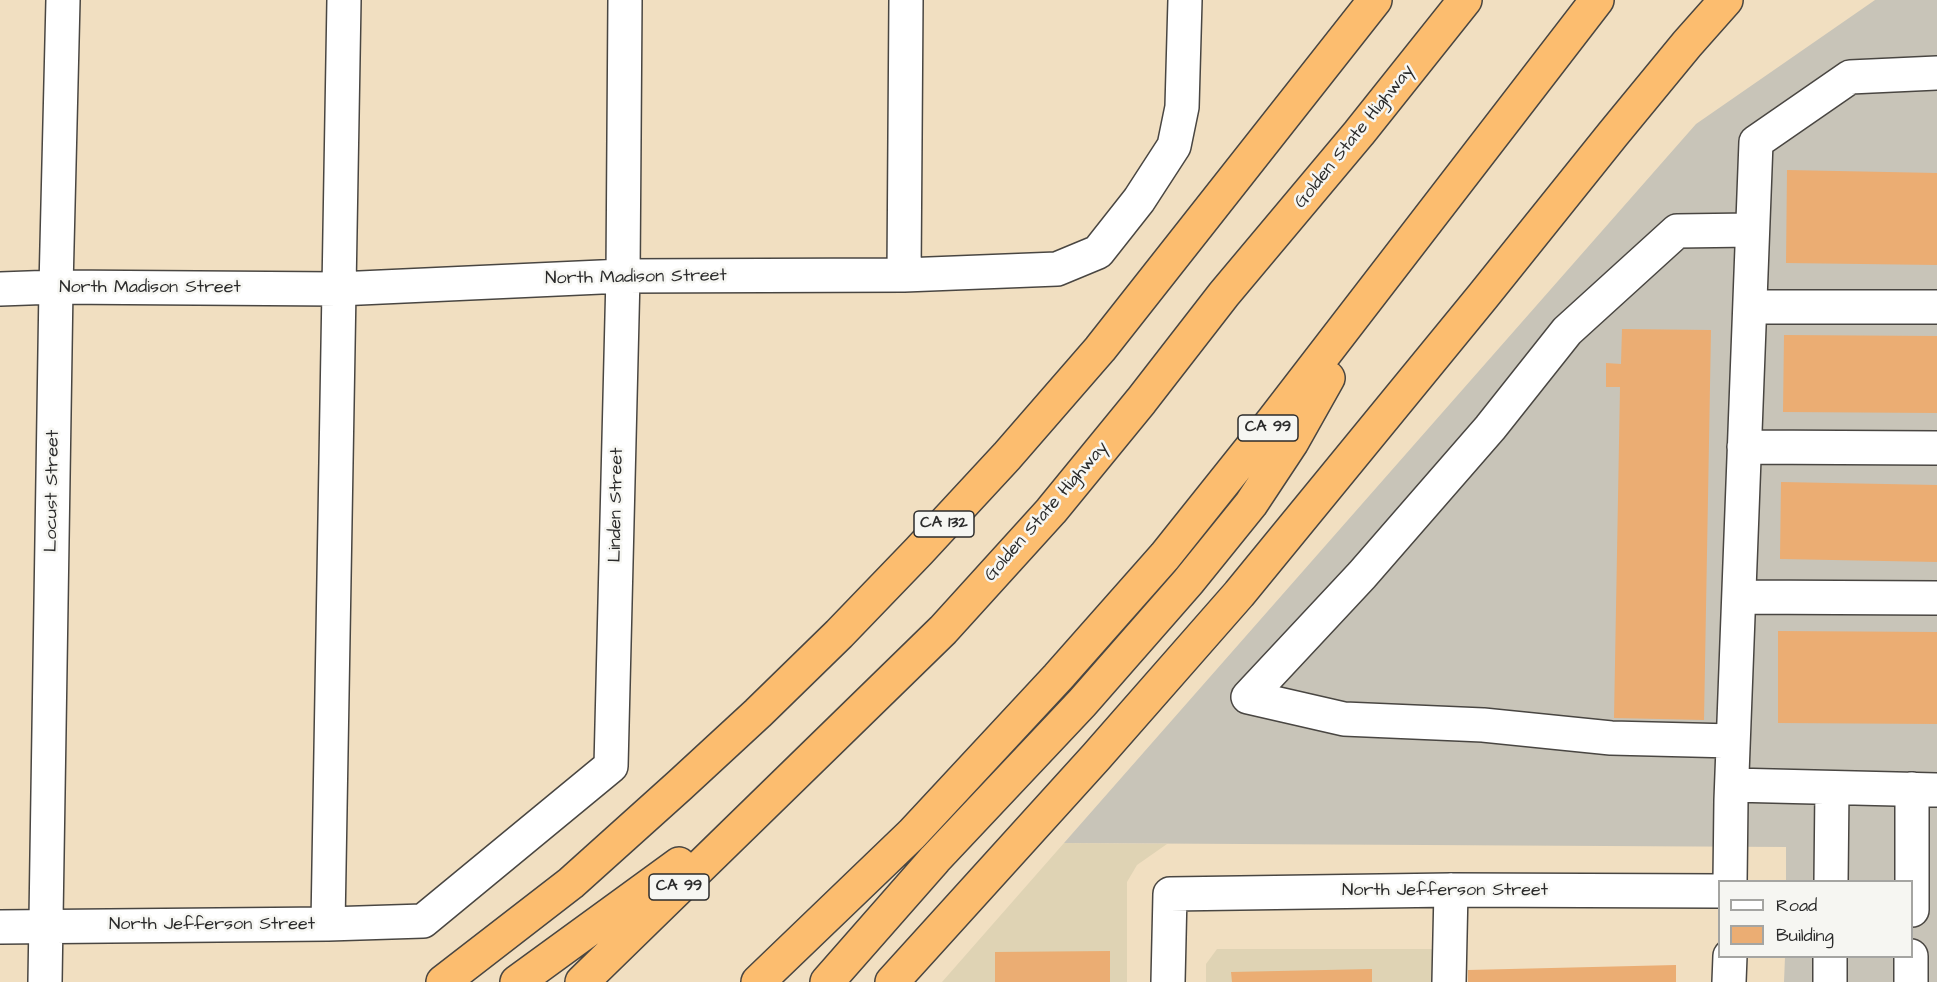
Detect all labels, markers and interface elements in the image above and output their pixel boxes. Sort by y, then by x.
street label: Golden State Highway [1291,61,1419,213]
street label: North Madison Street [545,266,727,290]
street label: North Madison Street [59,277,241,299]
road number: CA 99 [1238,415,1298,441]
street label: Locust Street [41,430,65,552]
street label: Golden State Highway [980,438,1114,586]
street label: Linden Street [605,447,629,563]
road number: CA 132 [914,511,974,537]
road number: CA 99 [649,874,709,900]
street label: North Jefferson Street [1342,880,1548,902]
legend [1718,880,1913,958]
text: Road [1776,893,1817,918]
street label: North Jefferson Street [109,914,315,936]
text: Building [1776,923,1834,948]

